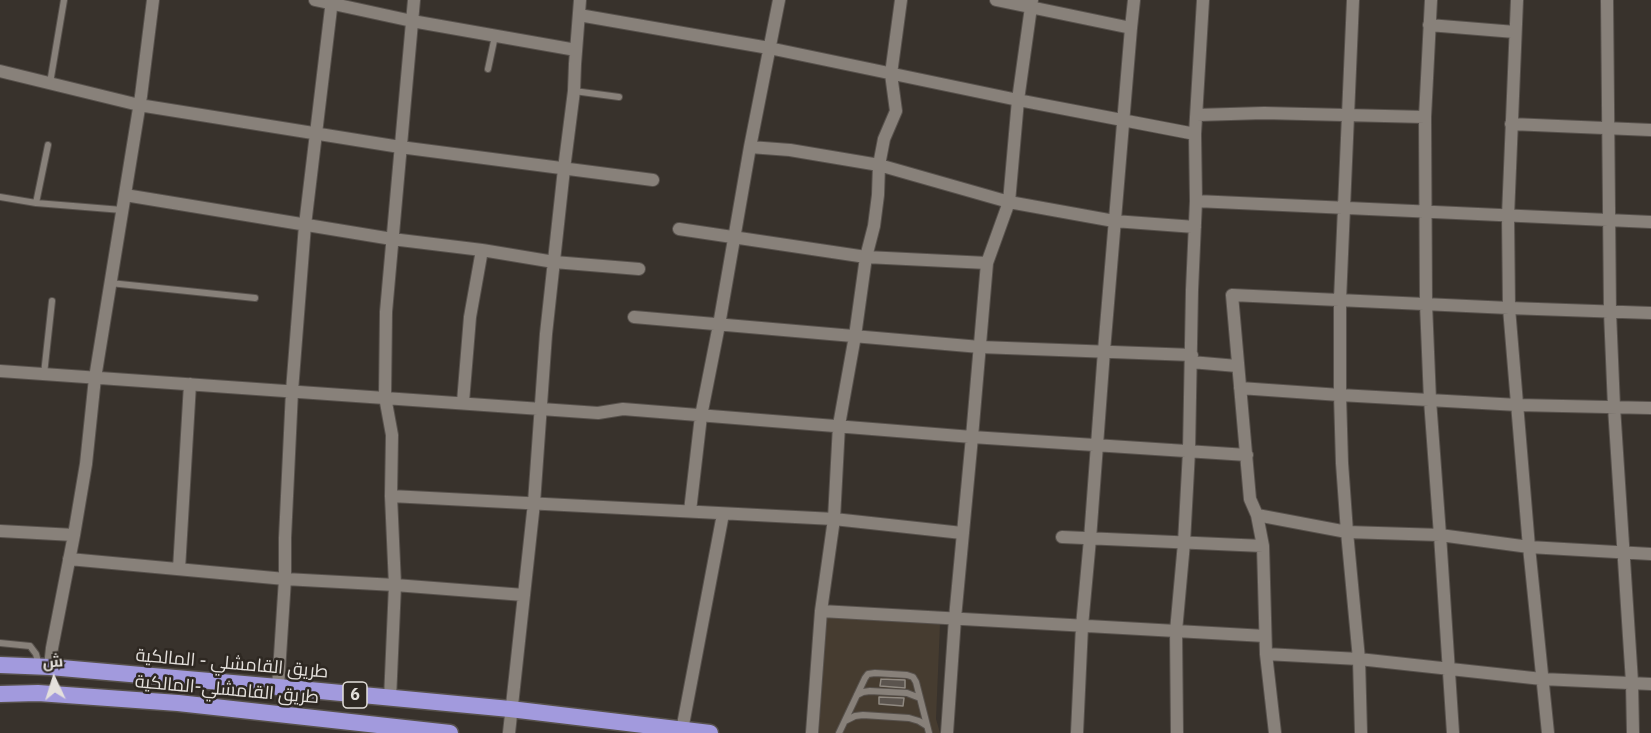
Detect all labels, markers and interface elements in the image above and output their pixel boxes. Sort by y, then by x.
street label: طريق القامشلي - المالكية [135,645,329,683]
north arrow [24,649,84,709]
text: ش [42,650,64,672]
street label: طريق القامشلي-المالكية [134,671,320,709]
road number: 6 [343,682,367,708]

